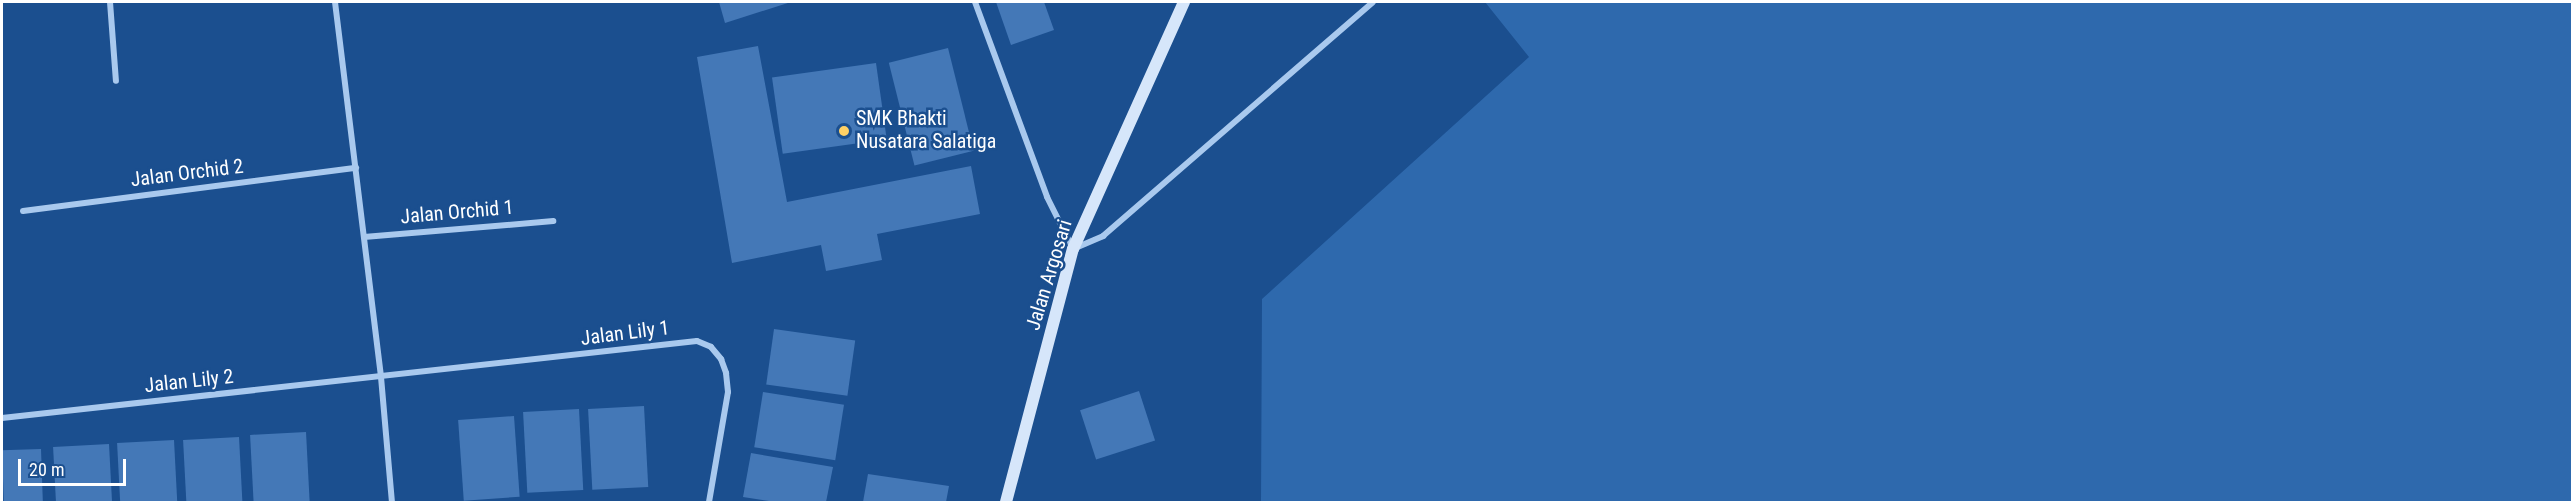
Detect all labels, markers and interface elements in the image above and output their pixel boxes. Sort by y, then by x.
place label: SMK Bhakti Nusatara Salatiga [856,107,996,154]
marker: SMK Bhakti Nusatara Salatiga [837,124,851,138]
street label: Jalan Orchid 2 [129,154,245,192]
street label: Jalan Orchid 1 [399,195,515,229]
street label: Jalan Argosari [1021,217,1077,333]
street label: Jalan Lily 1 [579,316,671,350]
street label: Jalan Lily 2 [143,364,235,398]
scale bar [21,447,129,485]
text: 20 m [29,459,64,480]

